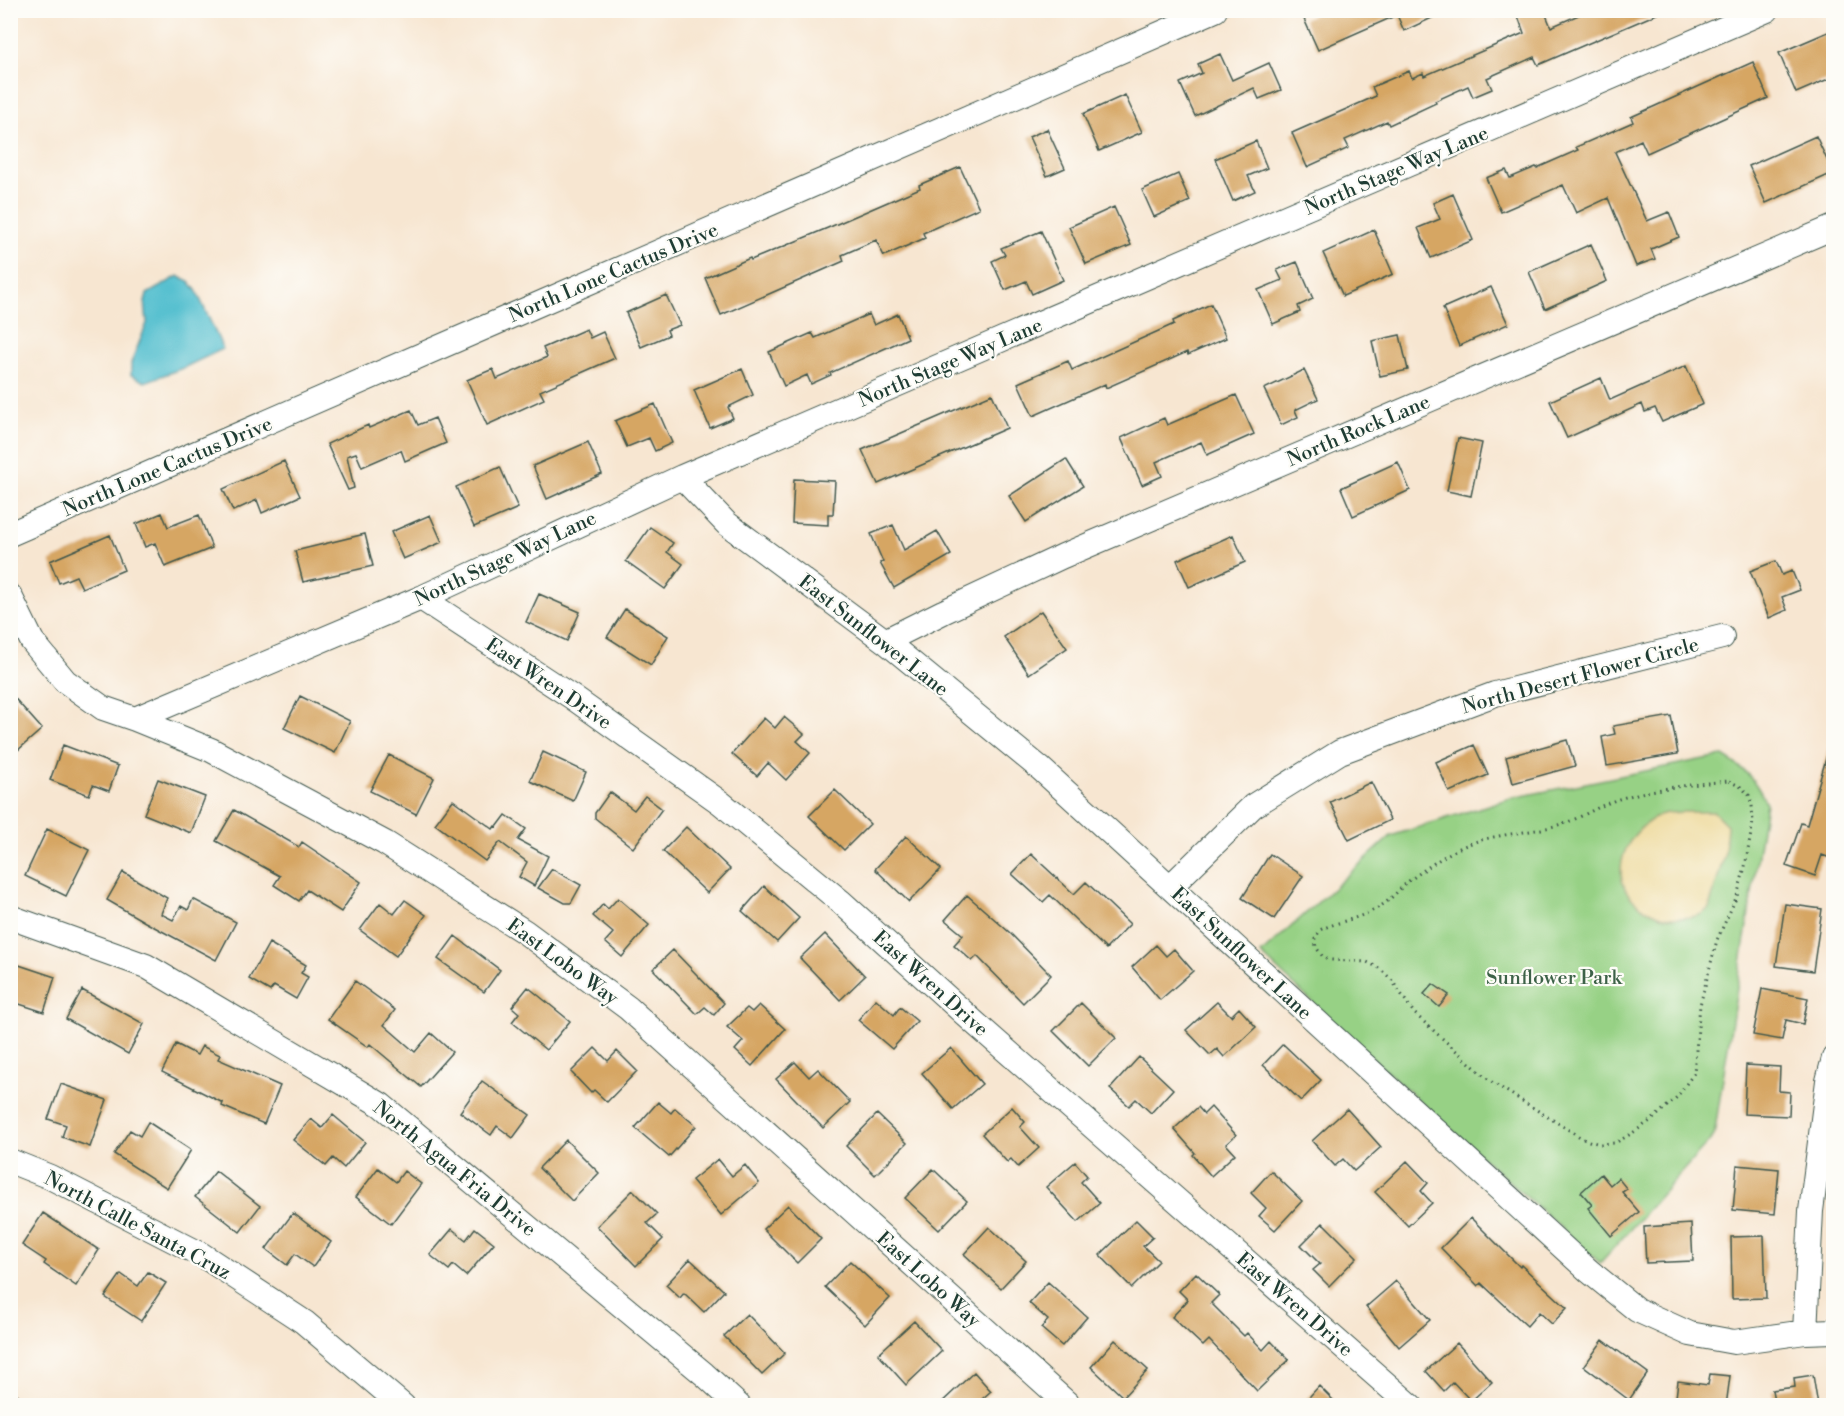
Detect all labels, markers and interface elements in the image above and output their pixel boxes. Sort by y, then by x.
street label: North Stage Way Lane [1301,121,1493,222]
street label: North Lone Cactus Drive [505,218,722,329]
street label: North Stage Way Lane [855,313,1047,414]
street label: North Rock Lane [1283,390,1434,473]
street label: North Lone Cactus Drive [59,412,276,523]
street label: North Stage Way Lane [411,506,601,612]
street label: East Sunflower Lane [793,570,953,703]
street label: East Wren Drive [480,633,616,736]
street label: North Desert Flower Circle [1459,633,1702,720]
street label: East Sunflower Lane [1165,882,1317,1026]
street label: East Lobo Way [501,913,623,1011]
street label: East Wren Drive [867,926,993,1043]
park label: Sunflower Park [1486,966,1623,991]
street label: North Agua Fria Drive [368,1096,541,1243]
street label: North Calle Santa Cruz [40,1167,235,1286]
street label: East Lobo Way [871,1227,986,1334]
street label: East Wren Drive [1230,1247,1358,1363]

